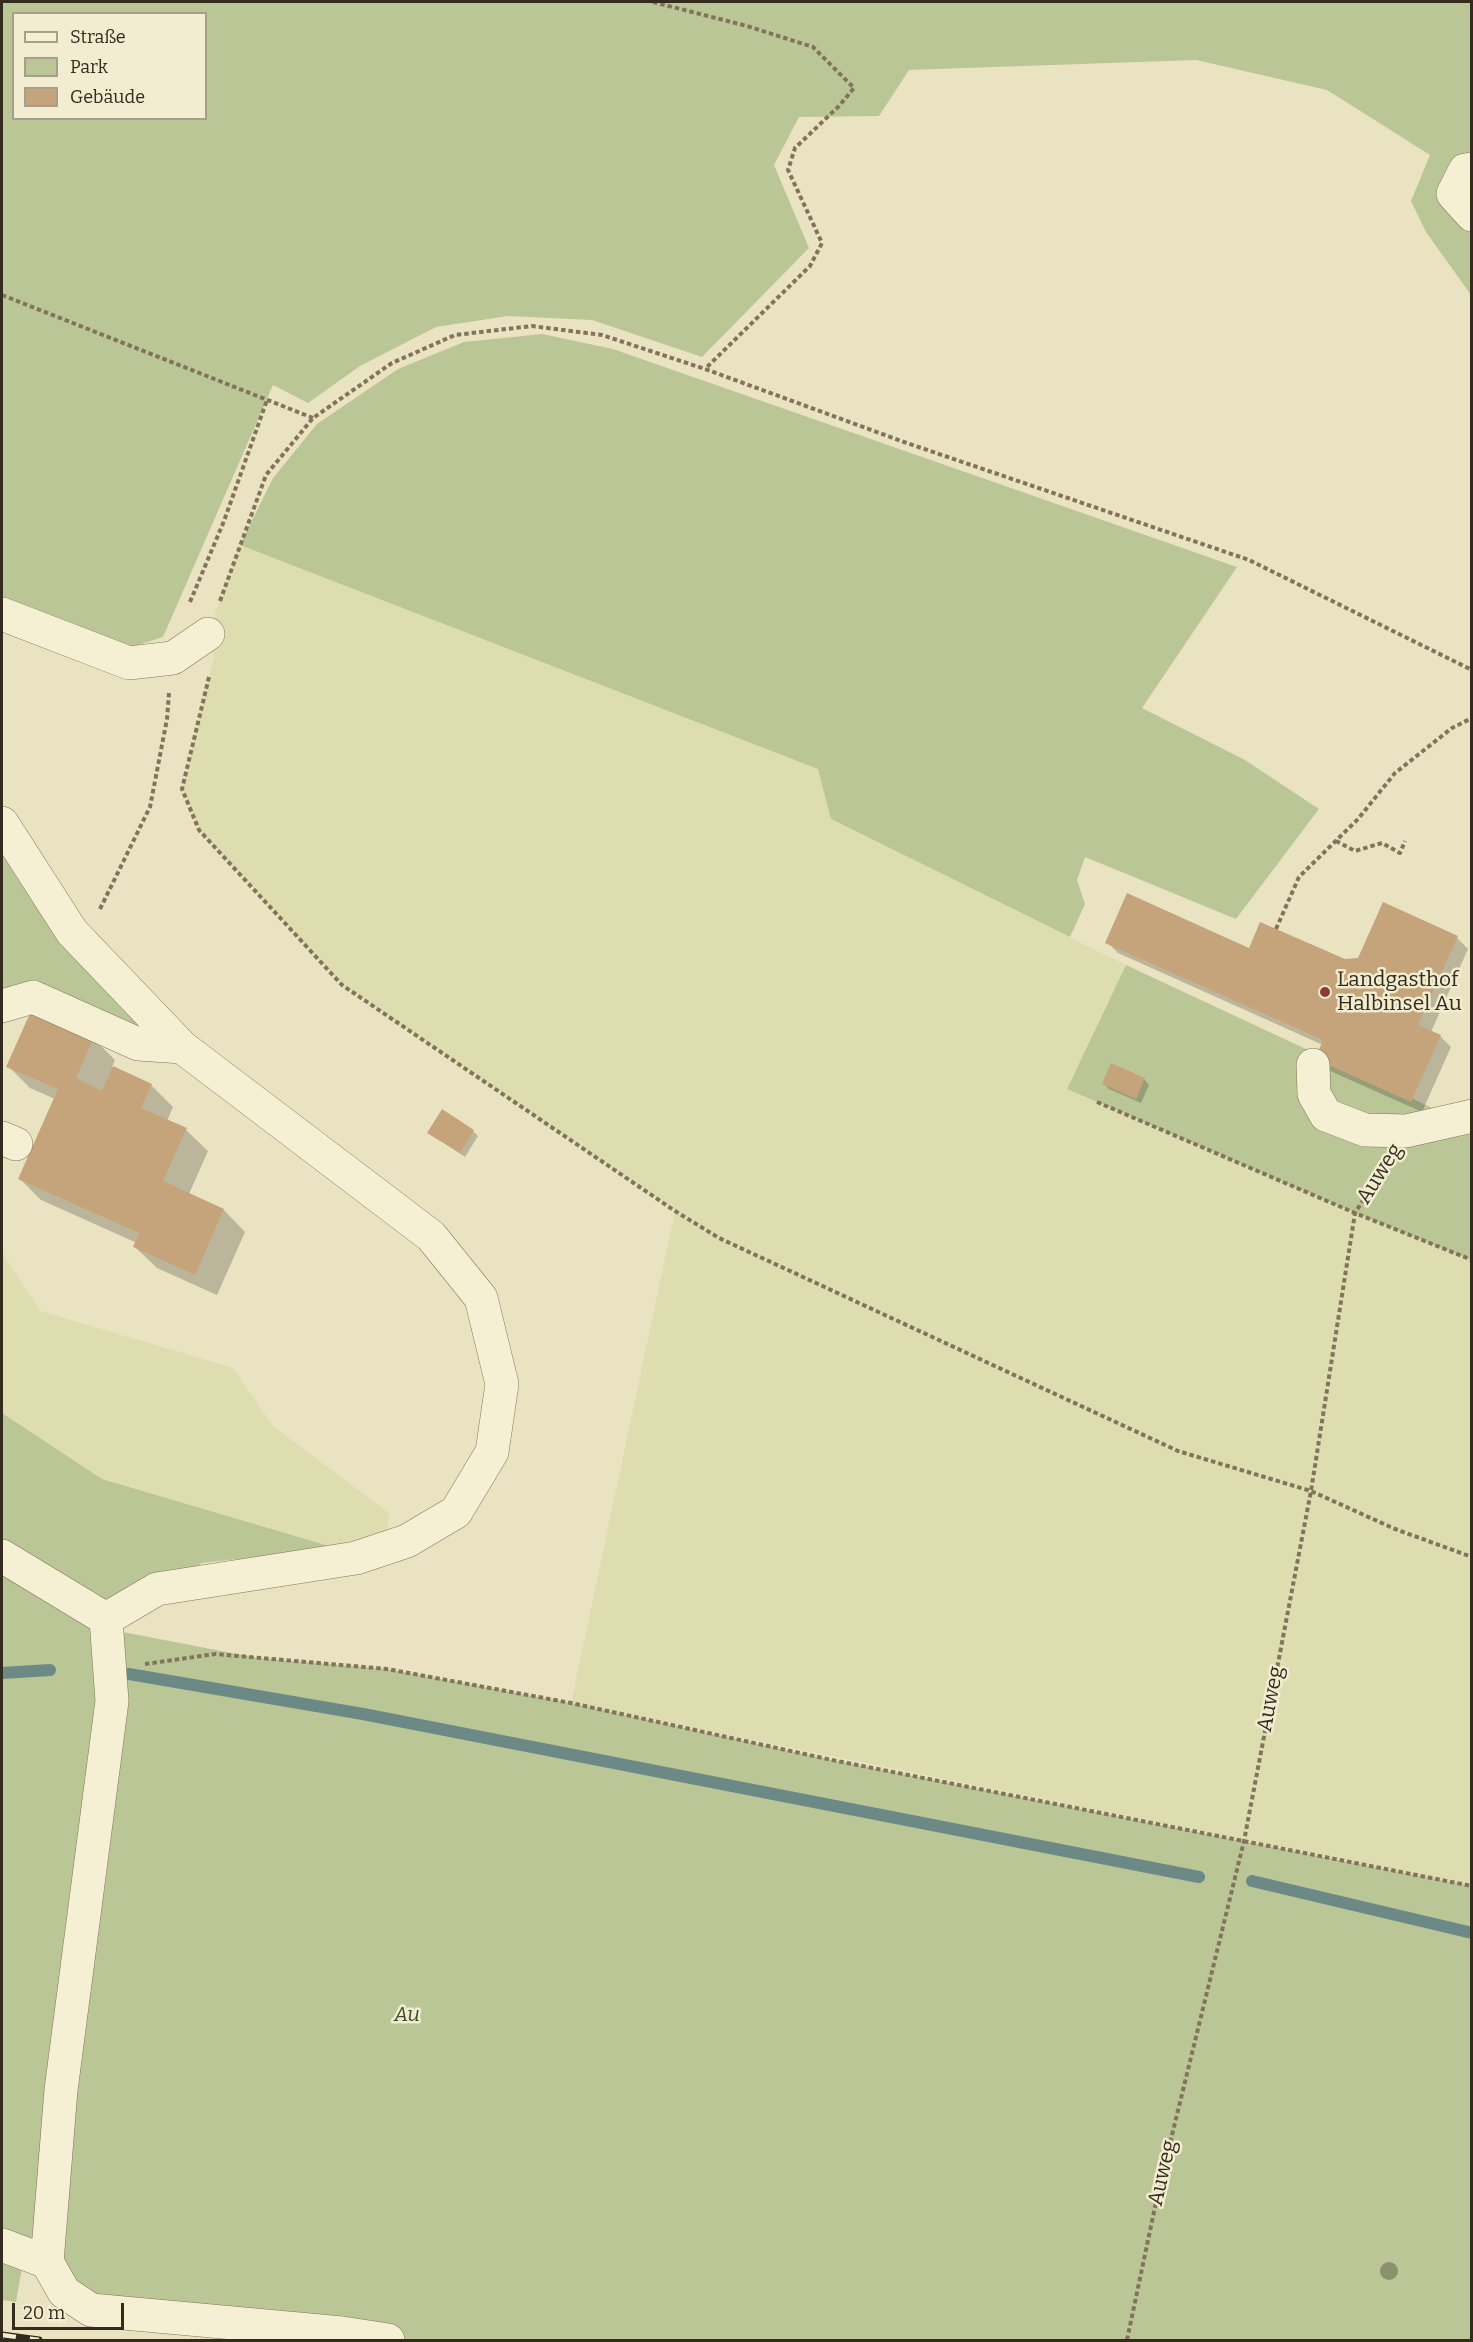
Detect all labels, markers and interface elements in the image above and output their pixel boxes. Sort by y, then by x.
legend [12,12,207,120]
text: Straße [70,26,126,48]
text: Park [70,56,108,78]
text: Gebäude [70,86,145,108]
place label: Landgasthof Halbinsel Au [1337,967,1462,1017]
marker: Landgasthof Halbinsel Au [1318,985,1332,999]
street label: Auweg [1352,1139,1408,1209]
street label: Auweg [1252,1664,1290,1734]
park label: Au [394,2002,420,2028]
street label: Auweg [1143,2138,1183,2208]
scale bar [15,2291,128,2329]
text: 20 m [23,2302,65,2324]

